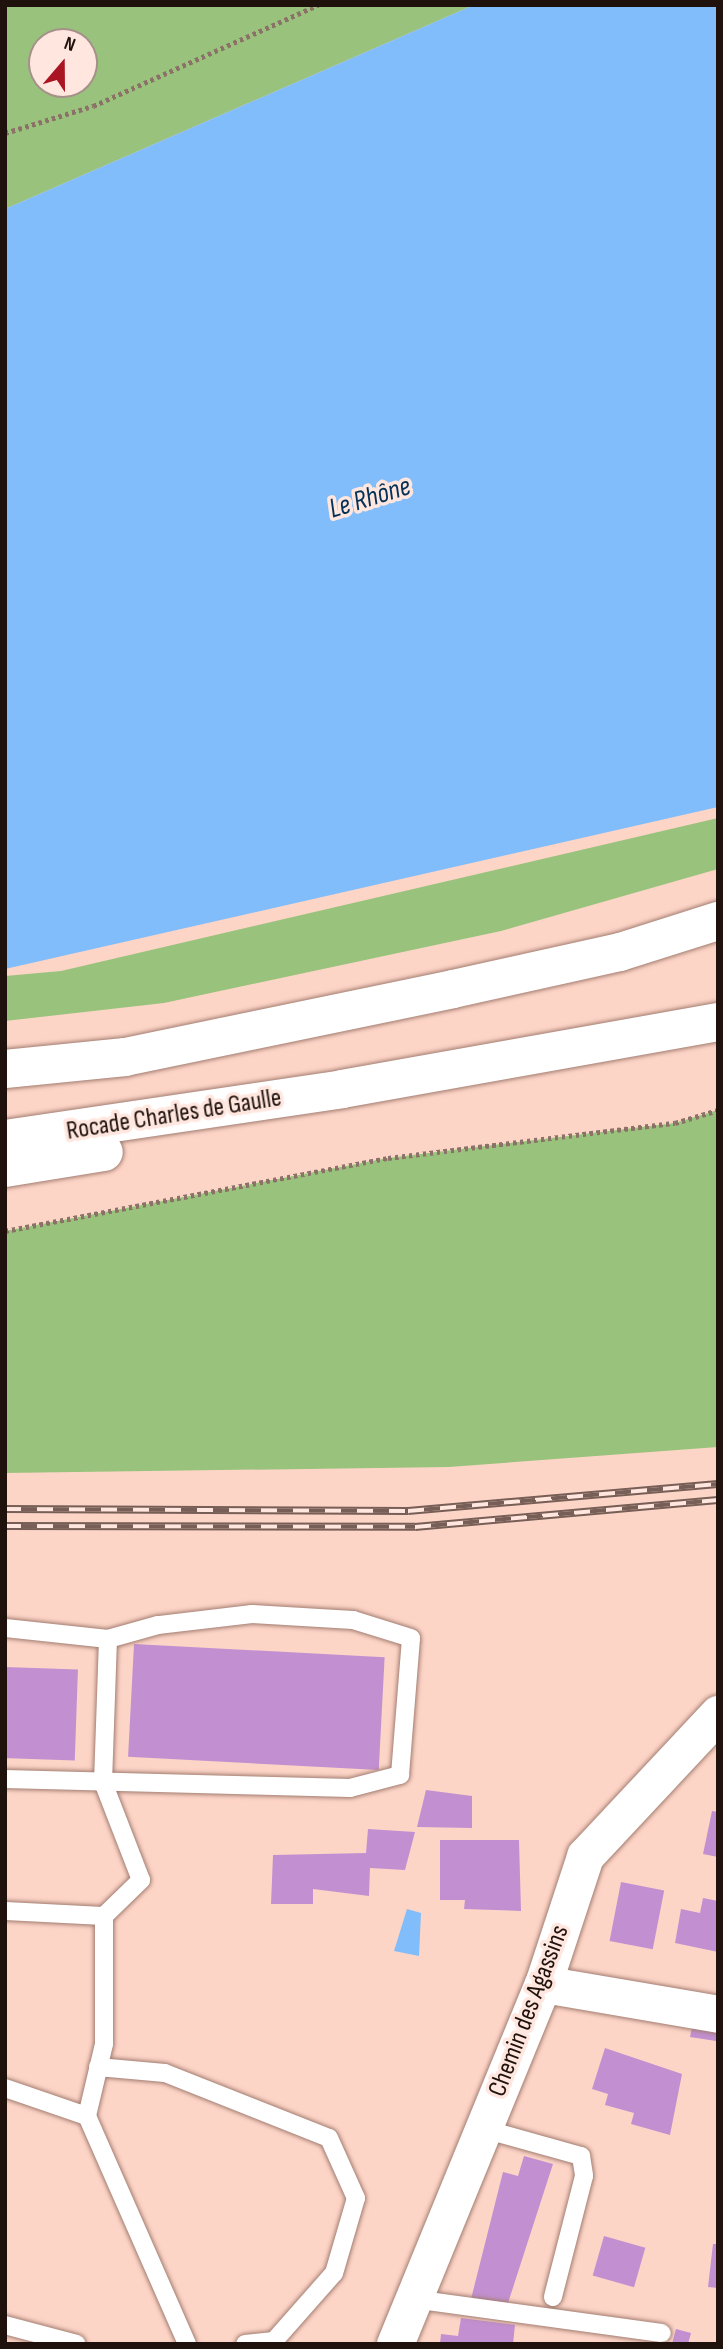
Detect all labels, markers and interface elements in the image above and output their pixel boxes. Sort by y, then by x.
north arrow [28,28,98,98]
text: N [61,32,78,57]
water label: Le Rhône [325,470,415,526]
street label: Rocade Charles de Gaulle [64,1083,284,1147]
street label: Chemin des Agassins [482,1921,576,2101]

